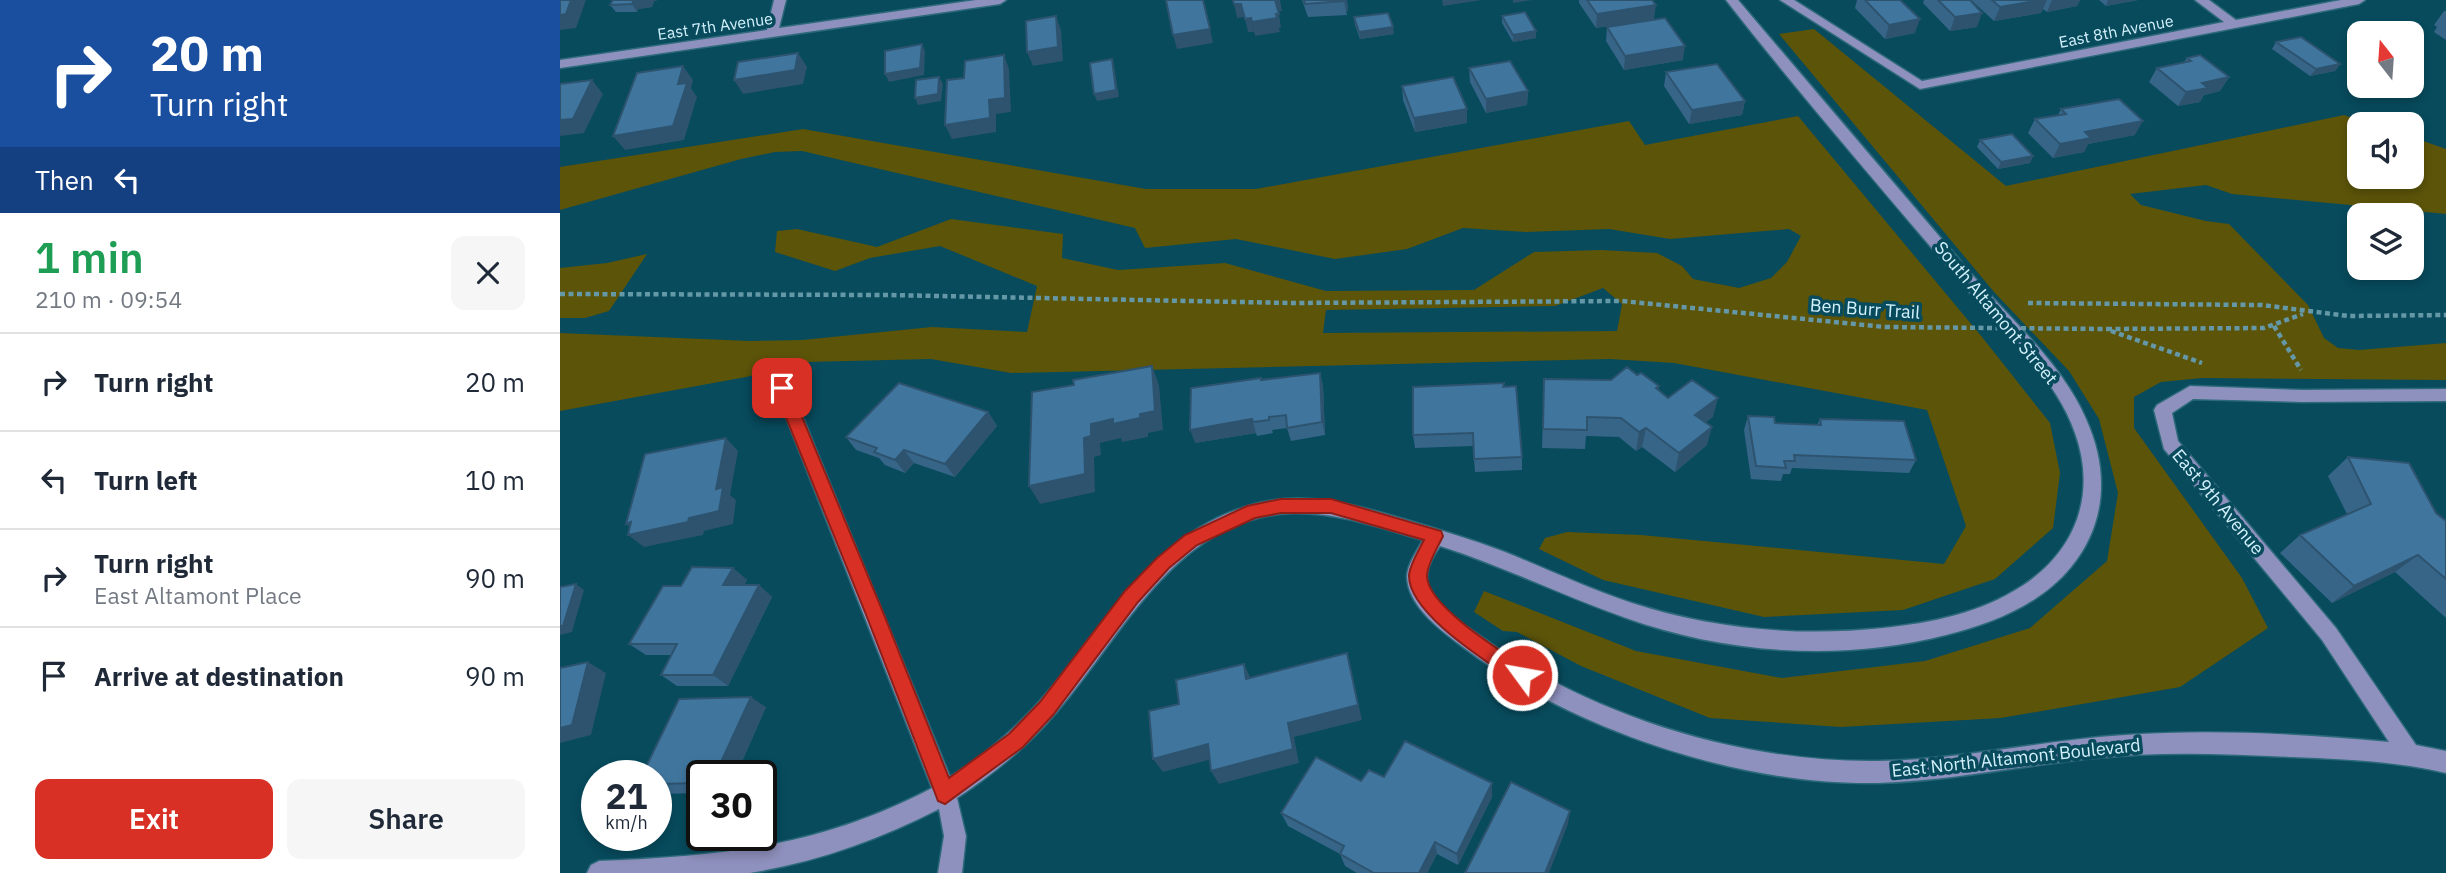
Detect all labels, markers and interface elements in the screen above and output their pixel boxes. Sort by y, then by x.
street label: East 7th Avenue [656,8,774,44]
street label: East 8th Avenue [2057,10,2175,52]
text: 20 m [150,21,264,84]
north arrow [2347,21,2424,98]
map controls [2347,21,2424,280]
icon: right [35,28,126,119]
text: Turn right [150,83,288,125]
button: sound [2347,112,2424,189]
icon: left [108,161,146,199]
text: Then [35,163,94,197]
button: layers [2347,203,2424,280]
text: 1 min [35,230,144,285]
button: close [451,236,525,310]
street label: South Altamont Street [1930,236,2063,389]
text: 210 m · 09:54 [35,284,182,314]
street label: Ben Burr Trail [1809,293,1921,324]
pin [752,358,812,418]
icon: right [35,363,73,401]
text: Turn right [94,365,213,399]
text: 20 m [465,365,525,399]
icon: arrive [763,369,801,407]
street label: East 9th Avenue [2167,444,2269,559]
icon: left [35,461,73,499]
text: Turn left [94,463,197,497]
text: 10 m [465,463,525,497]
text: Turn right [94,546,213,580]
icon: right [35,559,73,597]
text: 90 m [465,561,525,595]
text: East Altamont Place [94,580,302,610]
position arrow [1485,638,1559,712]
icon: arrive [35,657,73,695]
text: Arrive at destination [94,659,344,693]
text: 90 m [465,659,525,693]
street label: East North Altamont Boulevard [1890,733,2142,782]
speed limit sign: 30 [686,760,777,851]
text: 21 [605,773,648,819]
button: Exit [35,779,273,859]
button: Share [287,779,525,859]
text: km/h [605,811,648,834]

